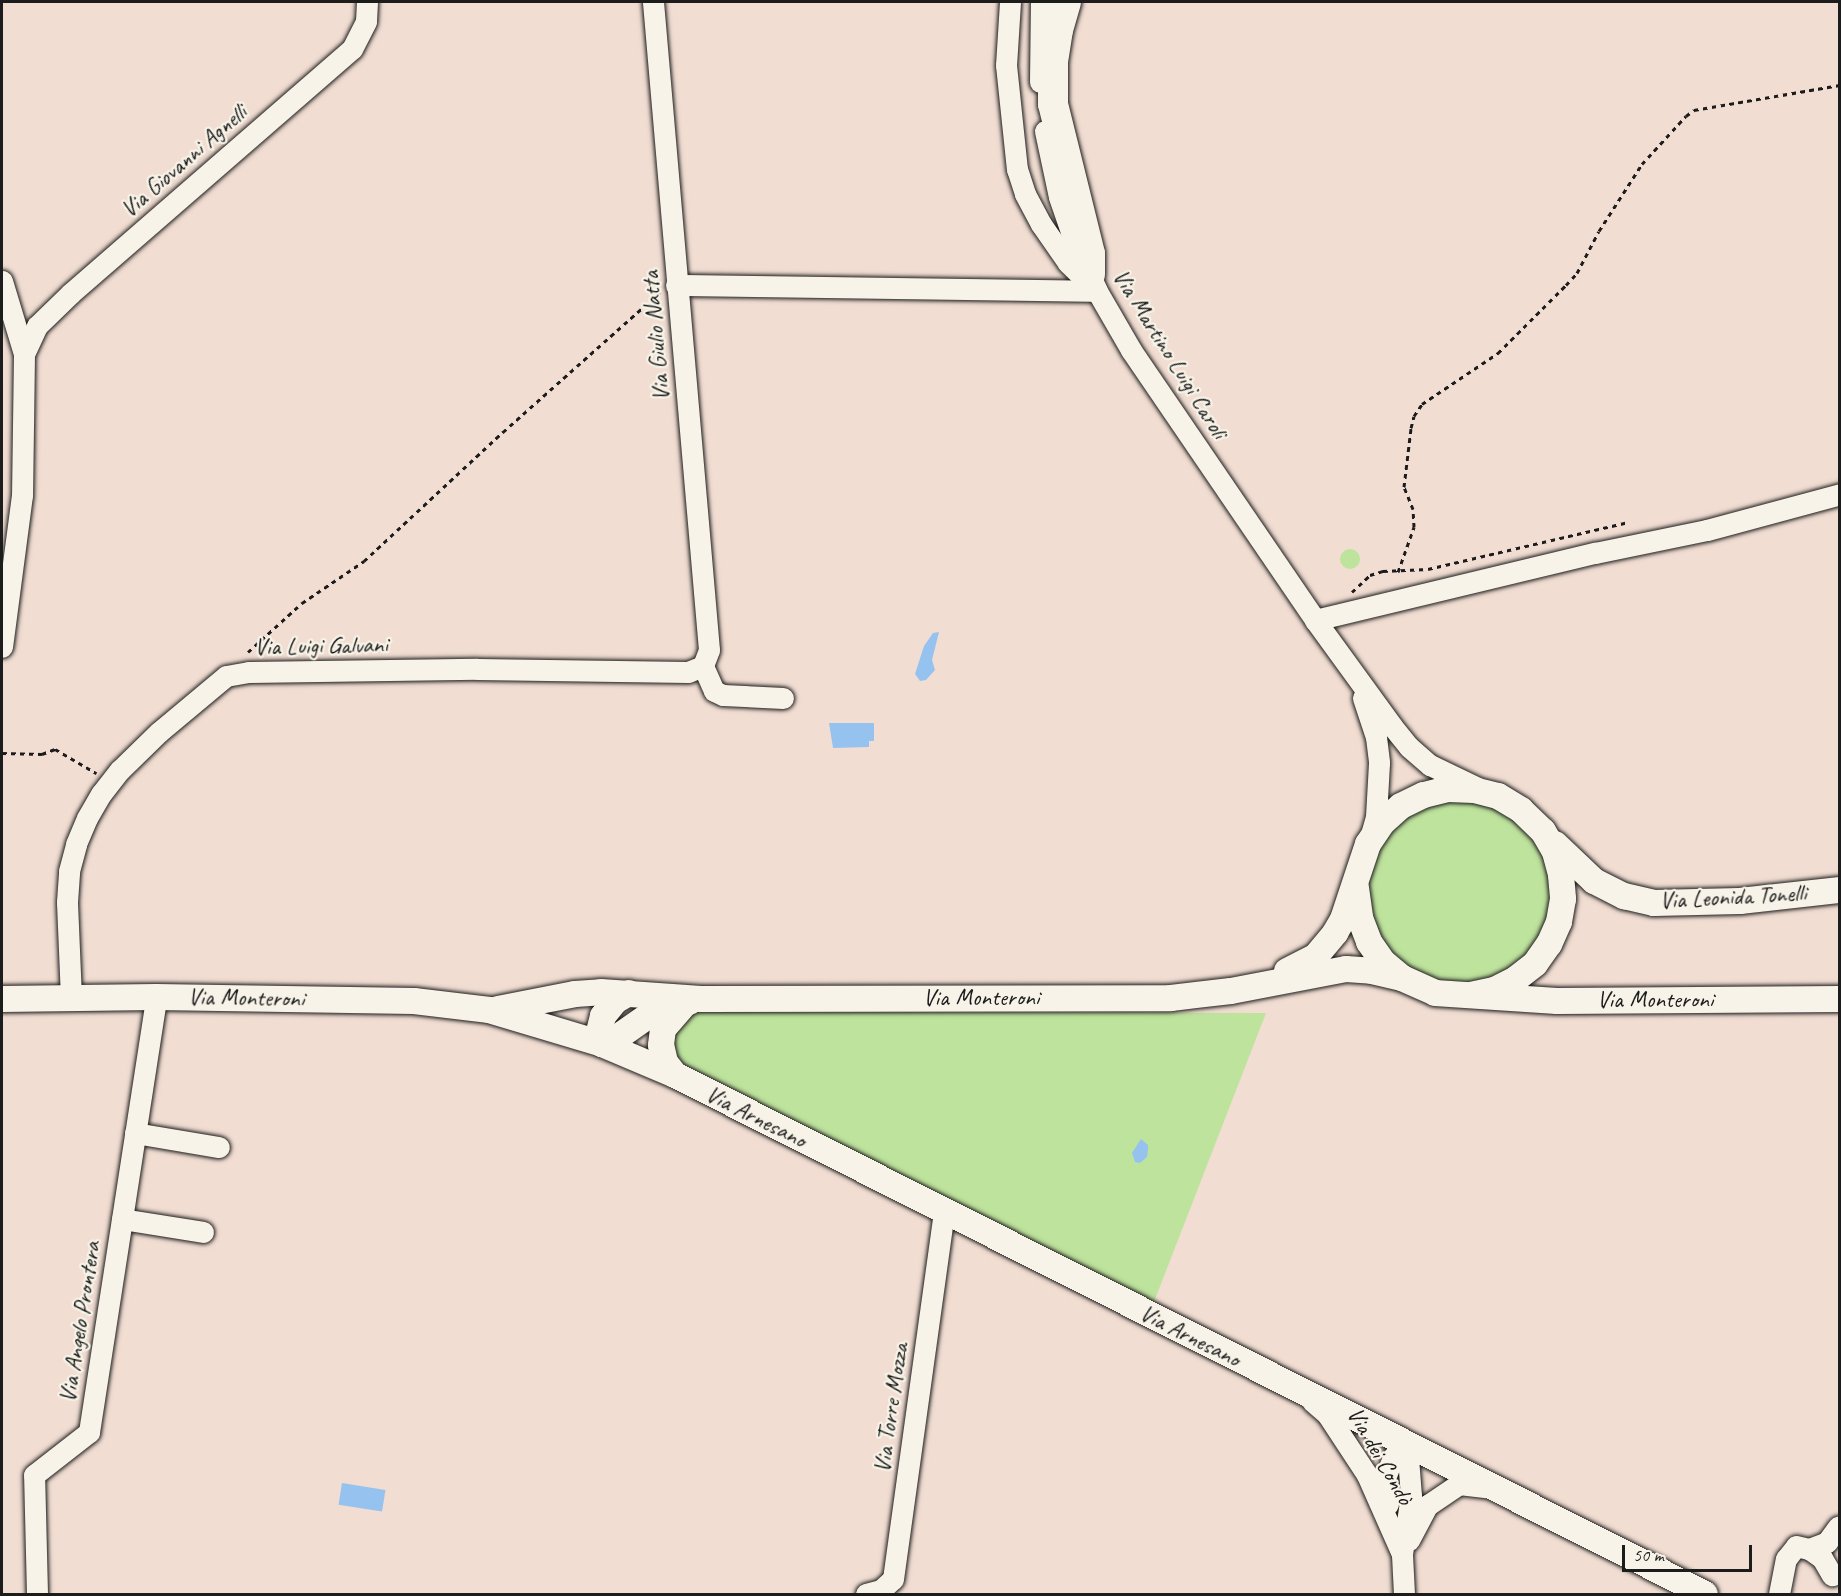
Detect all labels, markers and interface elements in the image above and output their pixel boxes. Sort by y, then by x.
street label: Via Giovanni Agnelli [115,98,253,224]
street label: Via Martino Luigi Caroli [1106,264,1234,444]
street label: Via Giulio Natta [636,270,676,402]
street label: Via Luigi Galvani [255,630,387,662]
street label: Via Leonida Tonelli [1658,879,1808,915]
street label: Via Monteroni [188,983,304,1013]
street label: Via Monteroni [923,984,1039,1012]
street label: Via Monteroni [1597,986,1713,1014]
street label: Via Arnesano [701,1080,811,1154]
street label: Via Angelo Prontera [53,1240,107,1404]
street label: Via Arnesano [1135,1299,1245,1373]
street label: Via Torre Mozza [868,1341,914,1475]
street label: Via dei Condò [1341,1402,1419,1510]
scale bar [1625,1533,1756,1571]
text: 50 m [1633,1544,1664,1566]

